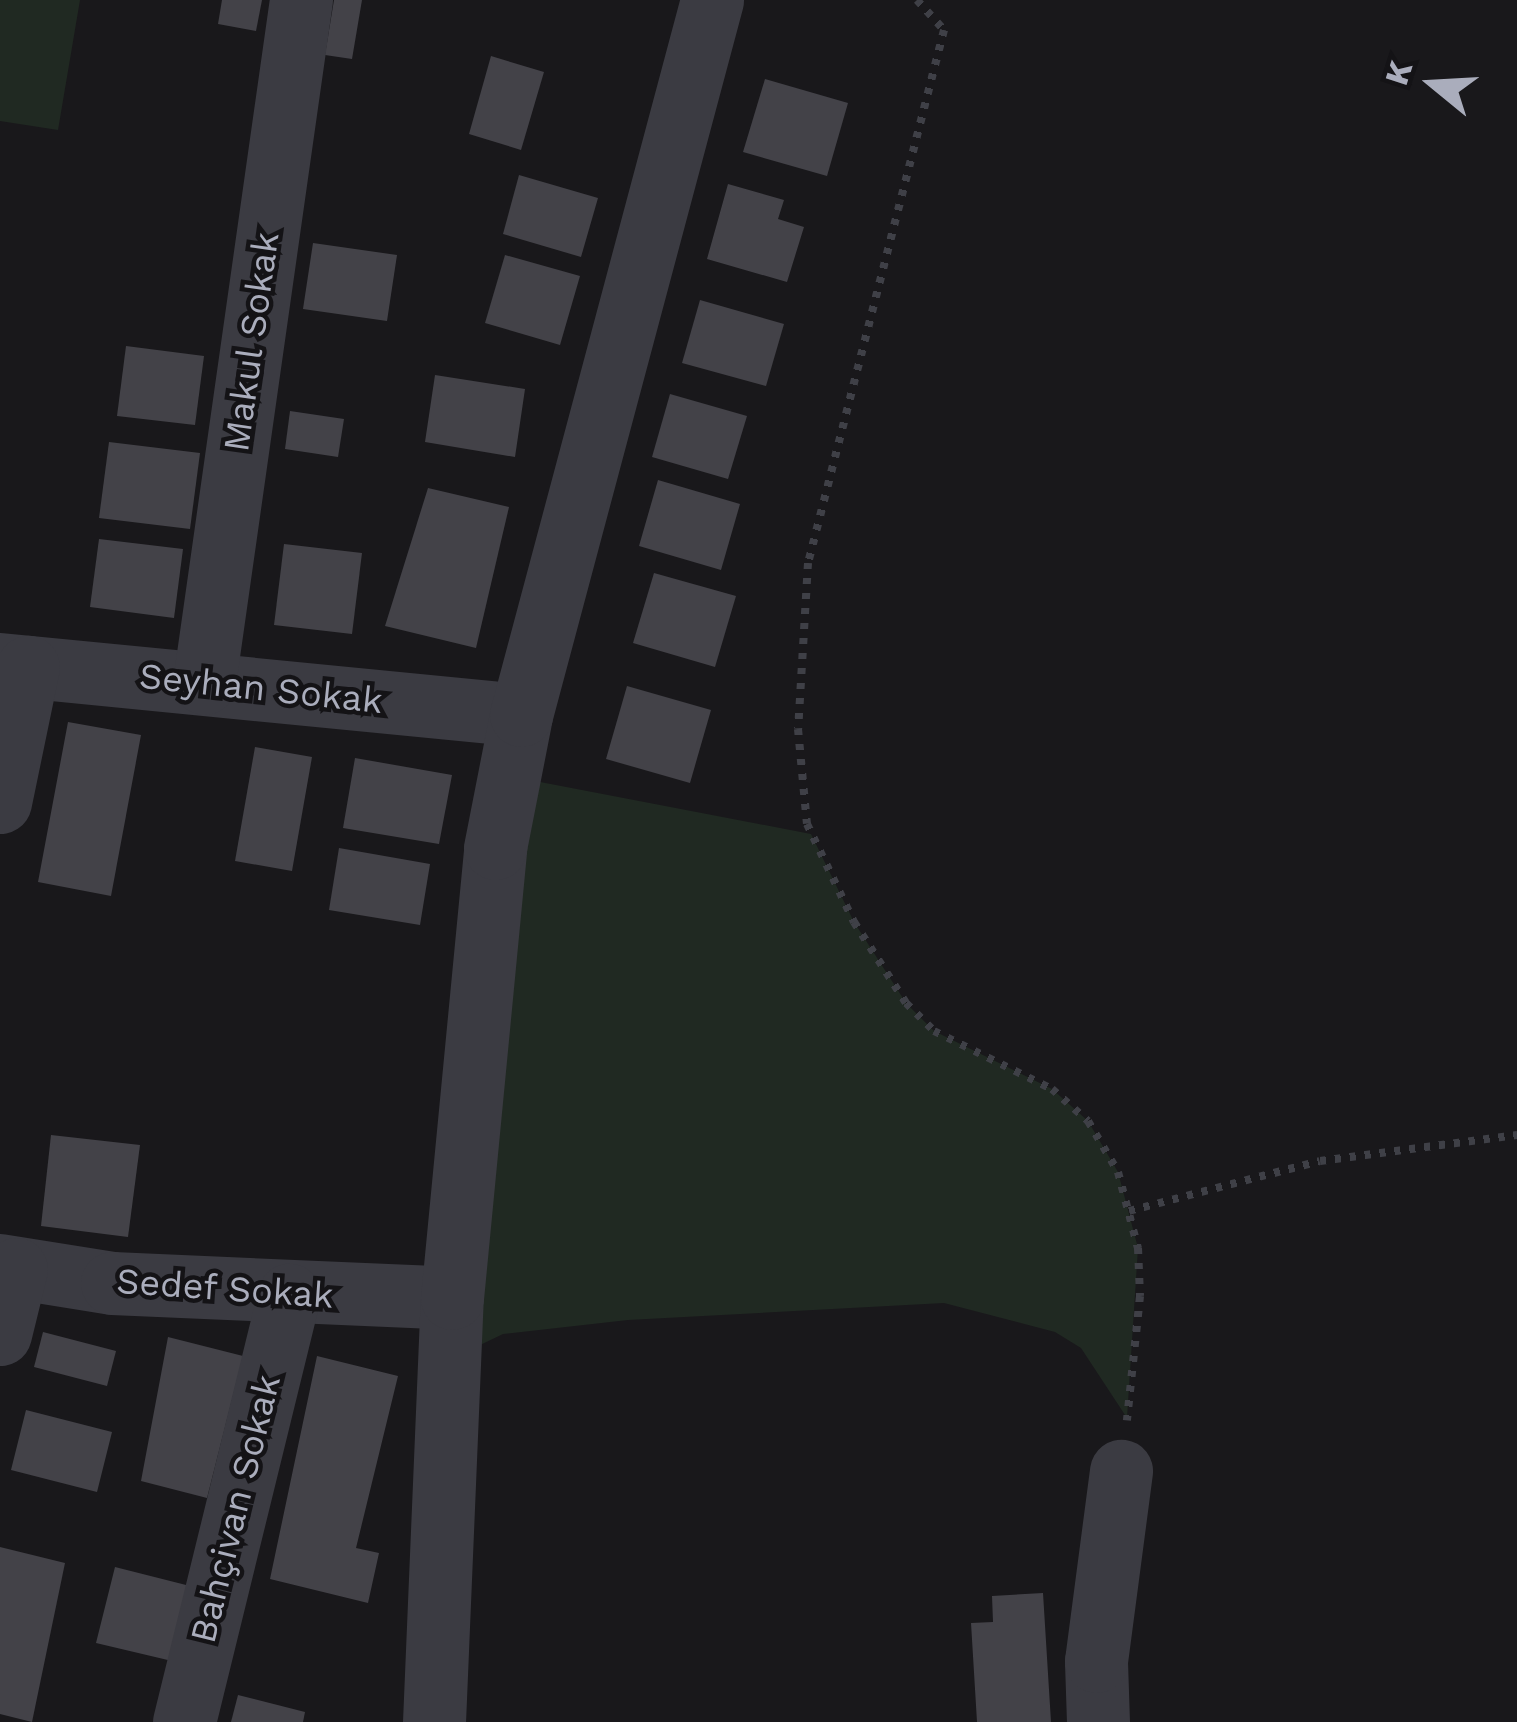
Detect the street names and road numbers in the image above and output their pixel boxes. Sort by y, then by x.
street label: Makul Sokak [215,229,289,455]
street label: Seyhan Sokak [137,655,385,723]
street label: Sedef Sokak [114,1260,336,1318]
street label: Bahçivan Sokak [182,1371,290,1647]

